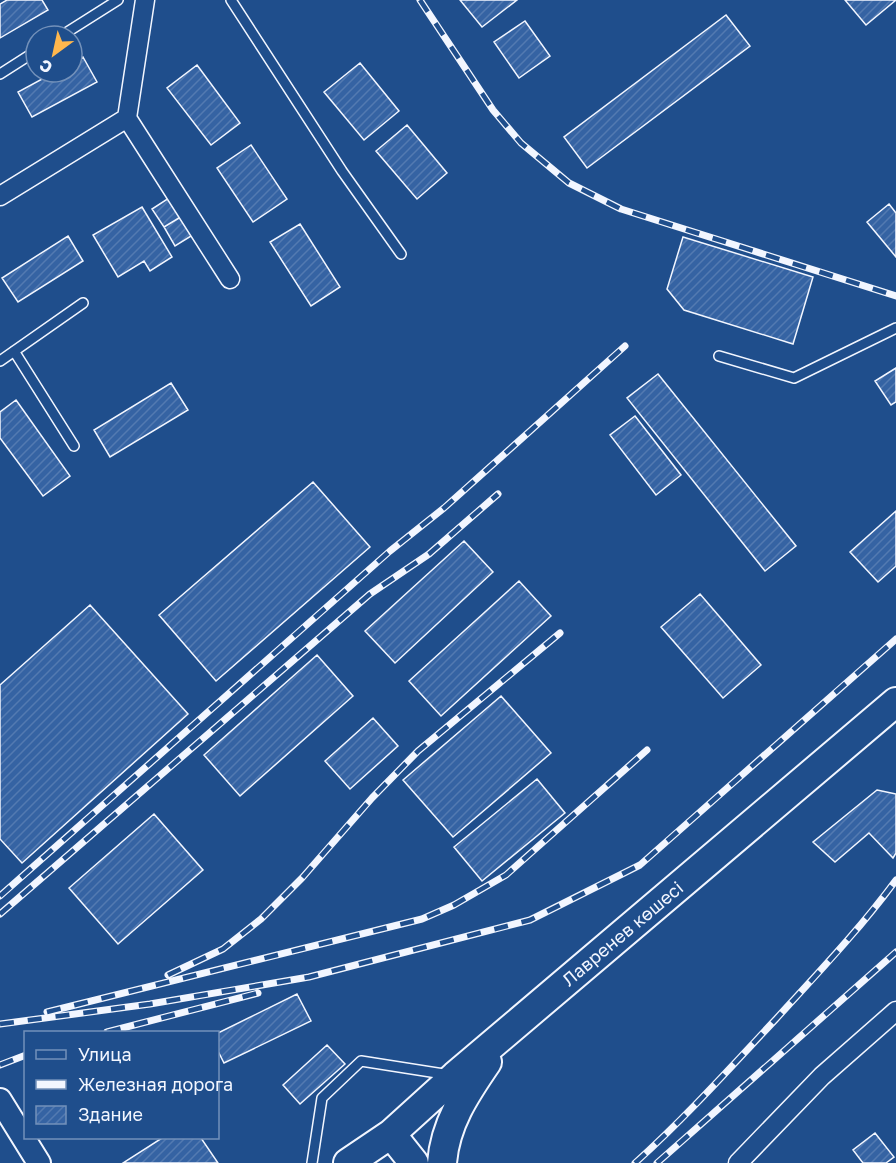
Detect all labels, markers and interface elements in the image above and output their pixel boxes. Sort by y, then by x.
north arrow [24,24,84,84]
text: С [36,55,56,78]
street label: Лавренев көшесі [557,876,687,990]
legend [24,1031,219,1139]
text: Улица [78,1043,132,1065]
text: Железная дорога [78,1073,233,1095]
text: Здание [78,1103,143,1125]

